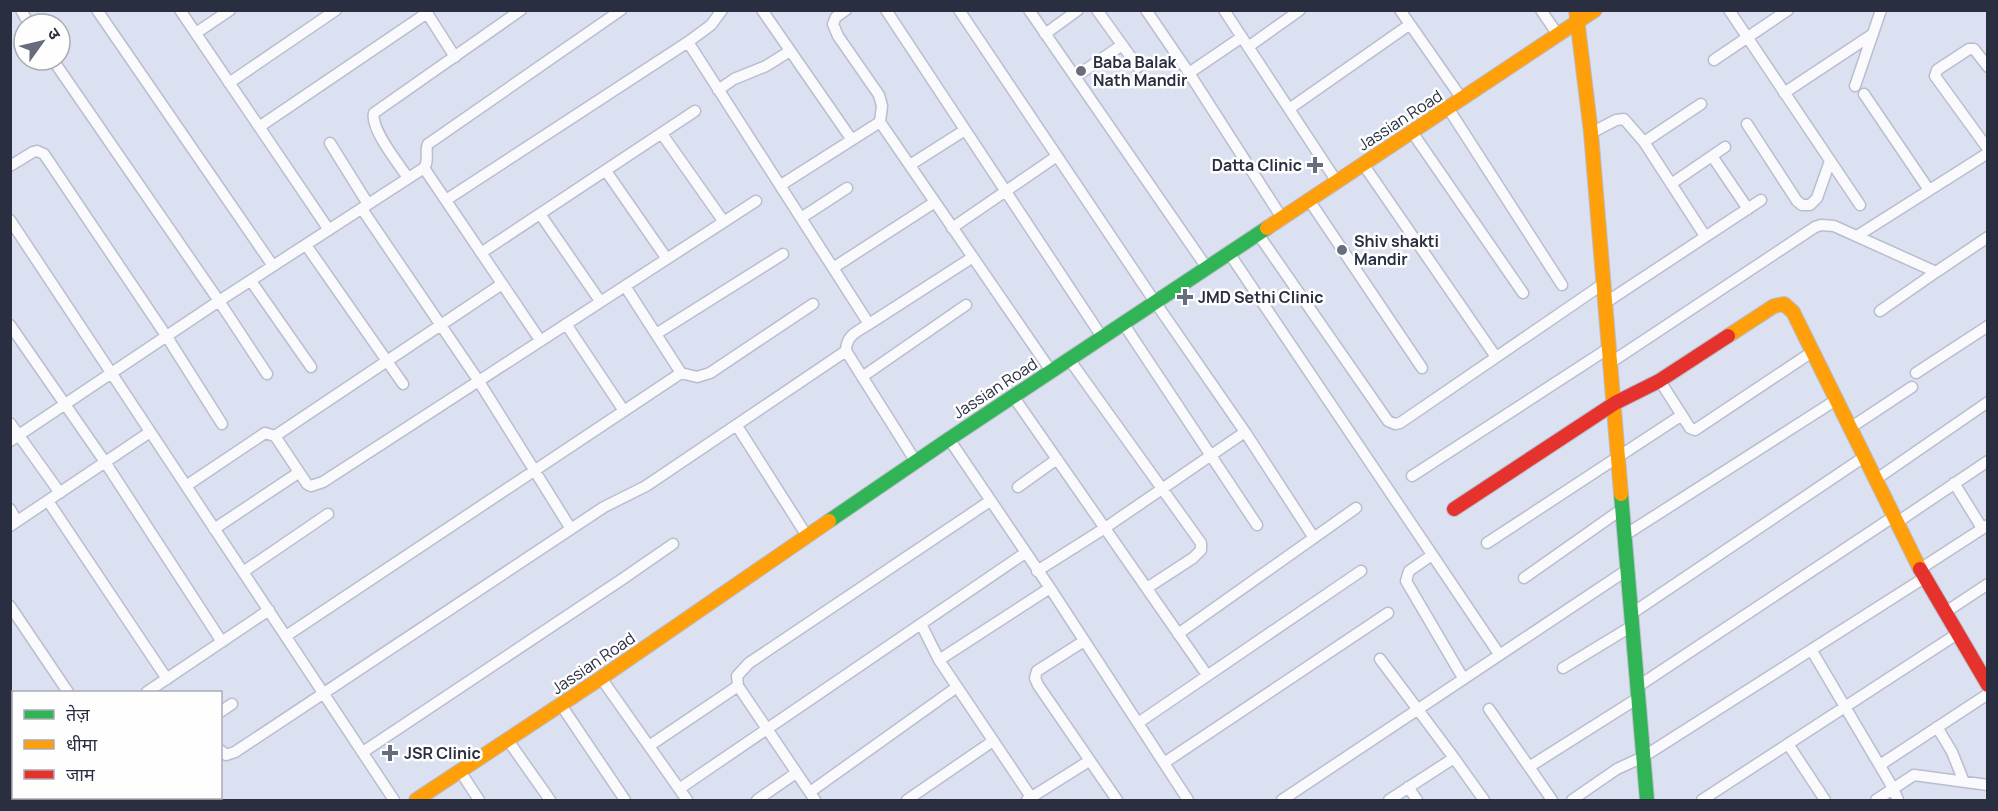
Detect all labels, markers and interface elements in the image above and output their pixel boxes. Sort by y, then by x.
north arrow [12,12,72,72]
text: उ [43,24,67,44]
place label: Baba Balak Nath Mandir [1093,51,1187,91]
marker: Baba Balak Nath Mandir [1074,64,1088,78]
street label: Jassian Road [1354,85,1446,155]
place label: Datta Clinic [1212,154,1302,176]
marker: Datta Clinic [1306,156,1324,174]
place label: Shiv shakti Mandir [1354,230,1439,270]
marker: Shiv shakti Mandir [1335,243,1349,257]
place label: JMD Sethi Clinic [1198,286,1323,308]
marker: JMD Sethi Clinic [1176,288,1194,306]
street label: Jassian Road [949,353,1041,423]
street label: Jassian Road [547,627,639,699]
legend [12,691,222,799]
text: तेज़ [66,702,90,726]
text: धीमा [66,732,97,756]
place label: JSR Clinic [404,742,481,764]
marker: JSR Clinic [381,744,399,762]
text: जाम [66,762,96,786]

